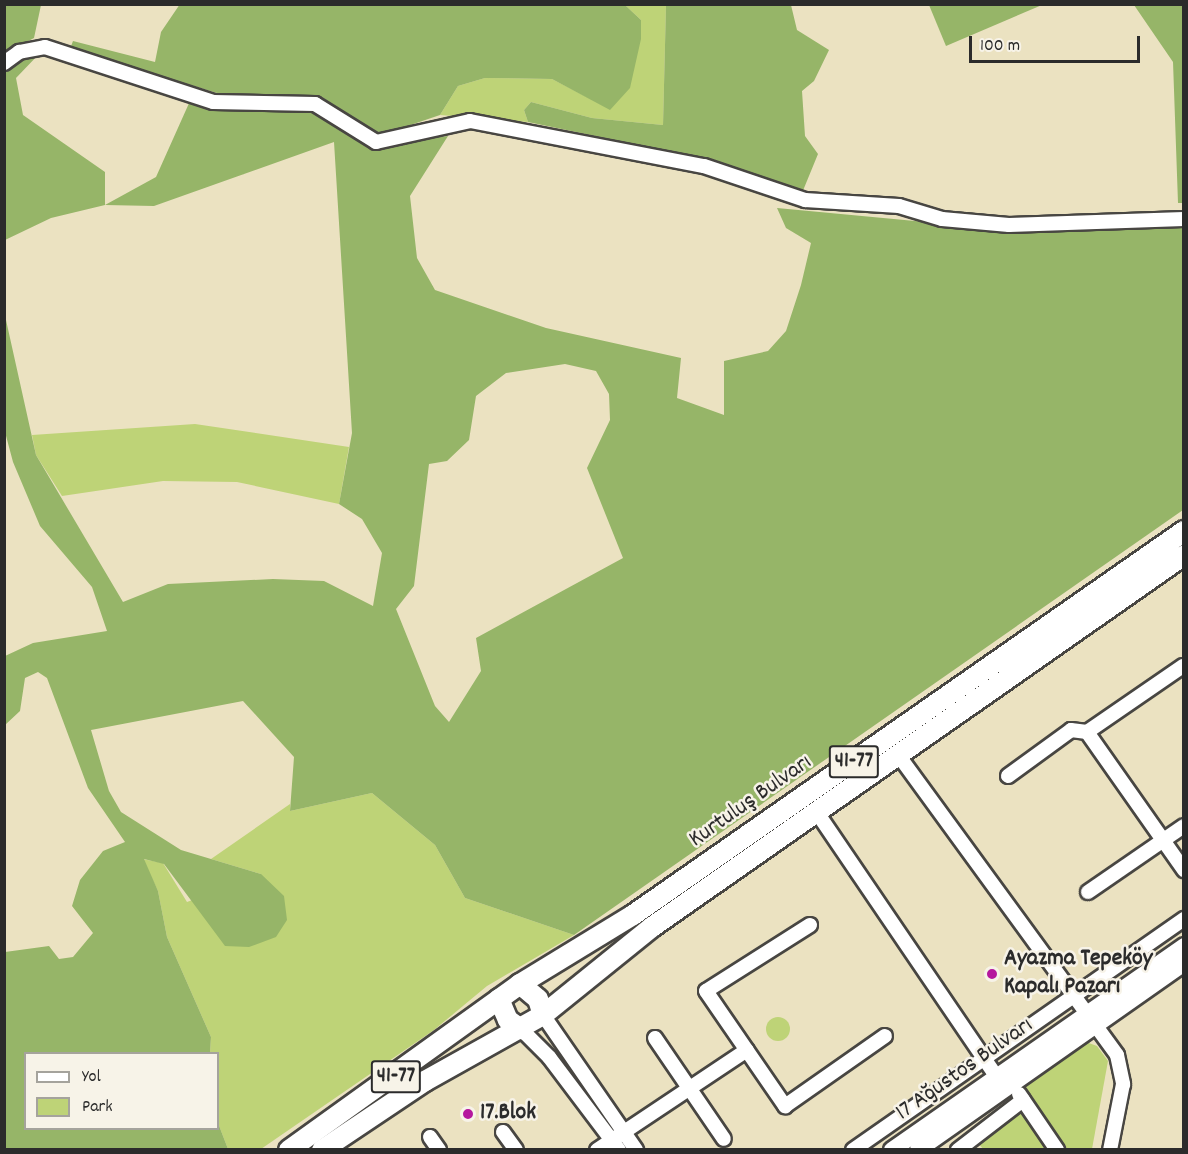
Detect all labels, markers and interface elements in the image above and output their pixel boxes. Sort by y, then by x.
scale bar [972,24,1143,62]
text: 100 m [980,34,1020,59]
road number: 41-77 [828,743,880,781]
street label: Kurtuluş Bulvarı [684,749,818,855]
place label: Ayazma Tepeköy Kapalı Pazarı [1004,946,1152,1002]
marker: Ayazma Tepeköy Kapalı Pazarı [985,967,999,981]
street label: 17 Ağustos Bulvarı [891,1012,1039,1128]
legend [24,1052,219,1130]
road number: 41-77 [370,1058,422,1096]
text: Yol [82,1065,101,1090]
text: Park [82,1095,113,1120]
place label: 17.Blok [480,1100,536,1128]
marker: 17.Blok [461,1107,475,1121]

